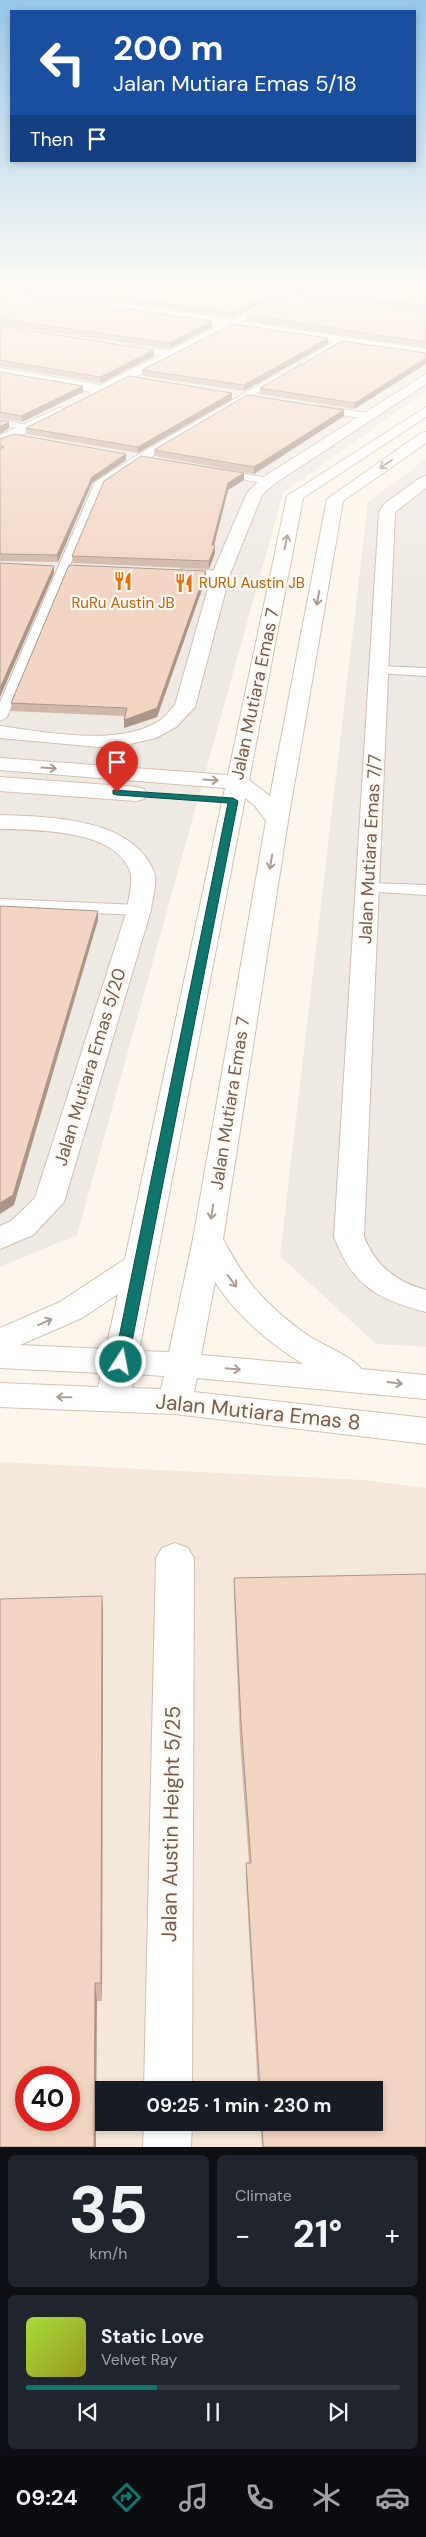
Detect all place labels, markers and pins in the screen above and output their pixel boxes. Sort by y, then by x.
restaurant icon: RuRu Austin JB [112,570,134,592]
restaurant icon: RURU Austin JB [173,572,195,594]
place label: RURU Austin JB [199,573,305,593]
place label: RuRu Austin JB [71,593,175,613]
pin [96,741,138,792]

